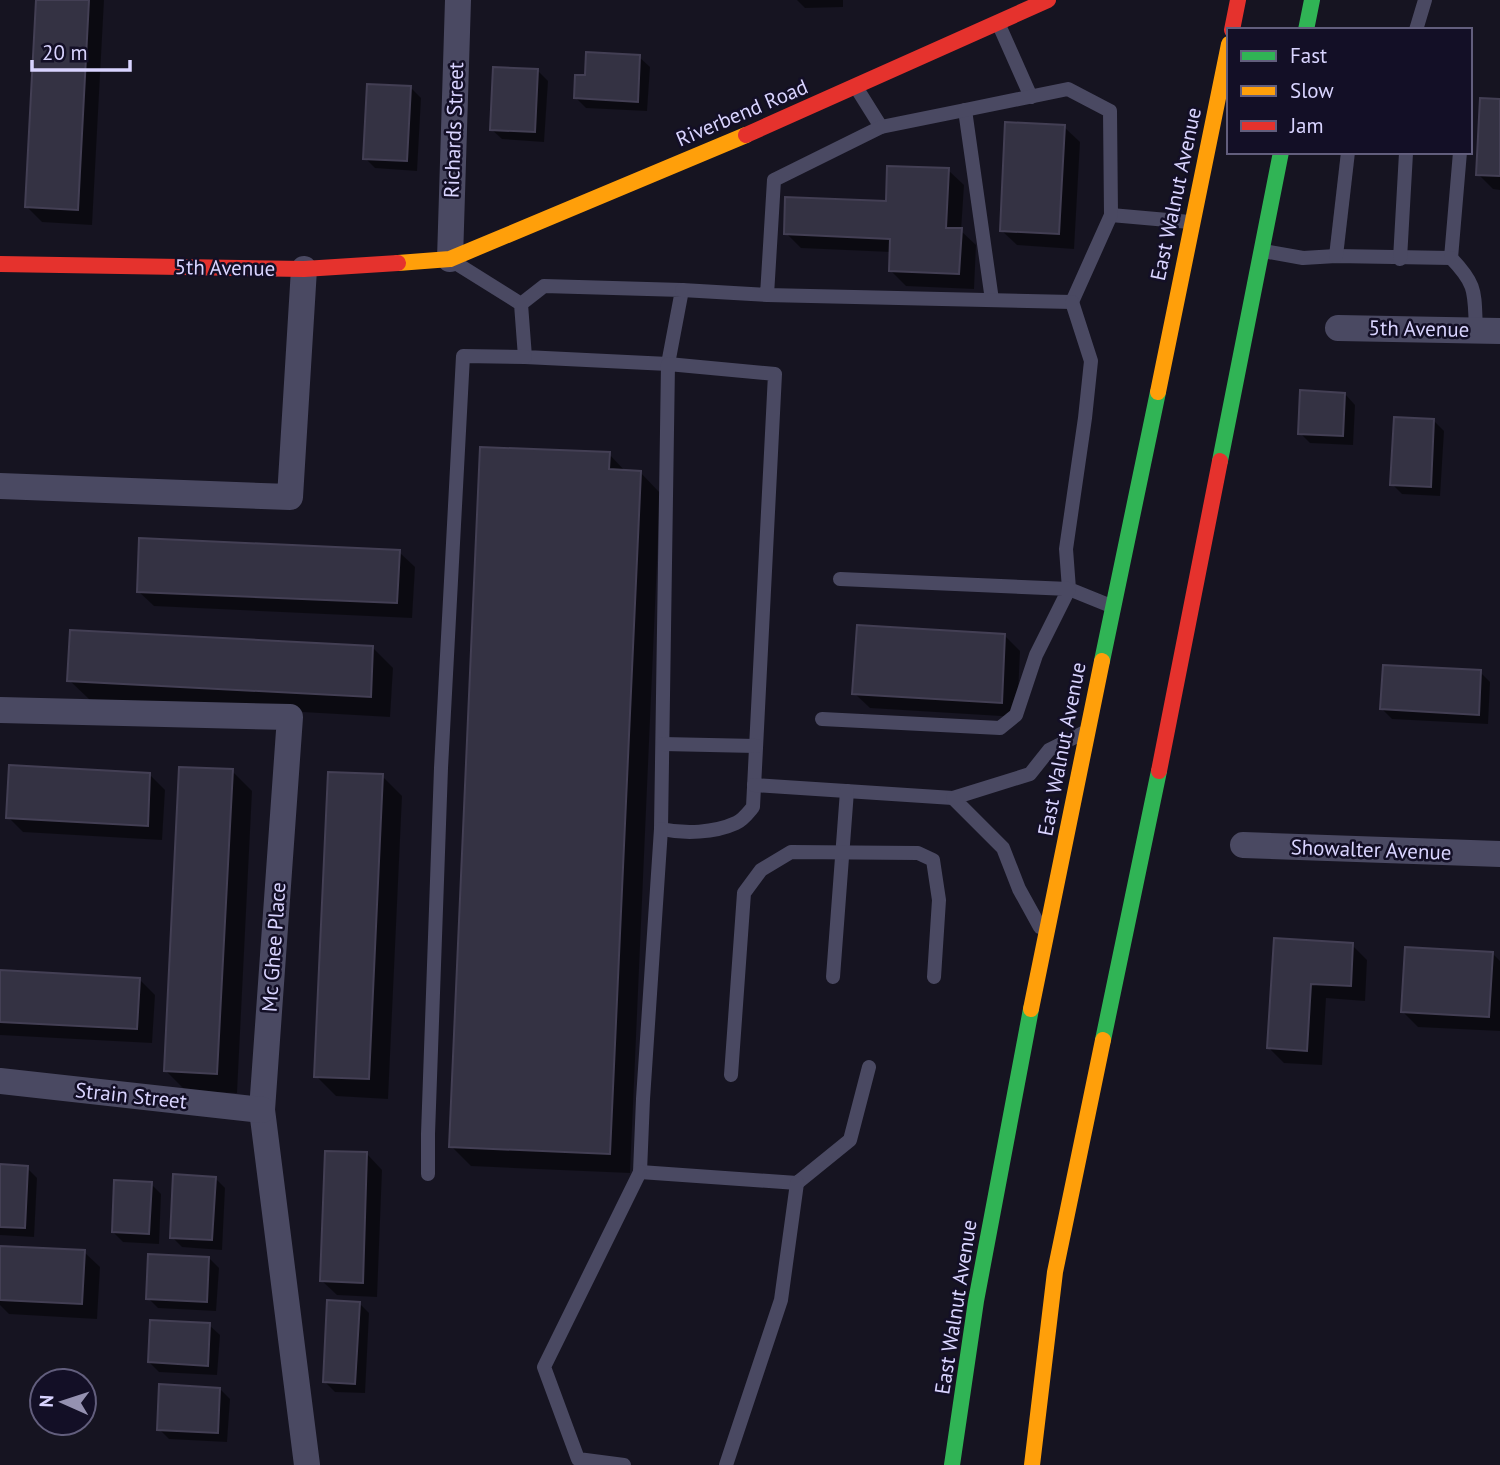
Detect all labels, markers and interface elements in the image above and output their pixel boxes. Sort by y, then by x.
scale bar [32,28,130,72]
legend [1227,28,1472,154]
text: 20 m [42,39,88,66]
text: Fast [1290,42,1327,69]
street label: Richards Street [438,62,469,198]
street label: Riverbend Road [672,73,812,152]
text: Slow [1290,77,1334,104]
street label: East Walnut Avenue [1144,105,1207,283]
text: Jam [1289,112,1324,139]
street label: 5th Avenue [174,253,276,282]
street label: 5th Avenue [1368,314,1470,343]
street label: East Walnut Avenue [1031,660,1092,838]
street label: Showalter Avenue [1290,833,1452,866]
street label: Mc Ghee Place [255,881,292,1013]
street label: Strain Street [74,1076,188,1115]
street label: East Walnut Avenue [928,1218,983,1396]
north arrow [28,1367,98,1437]
text: N [34,1394,58,1408]

